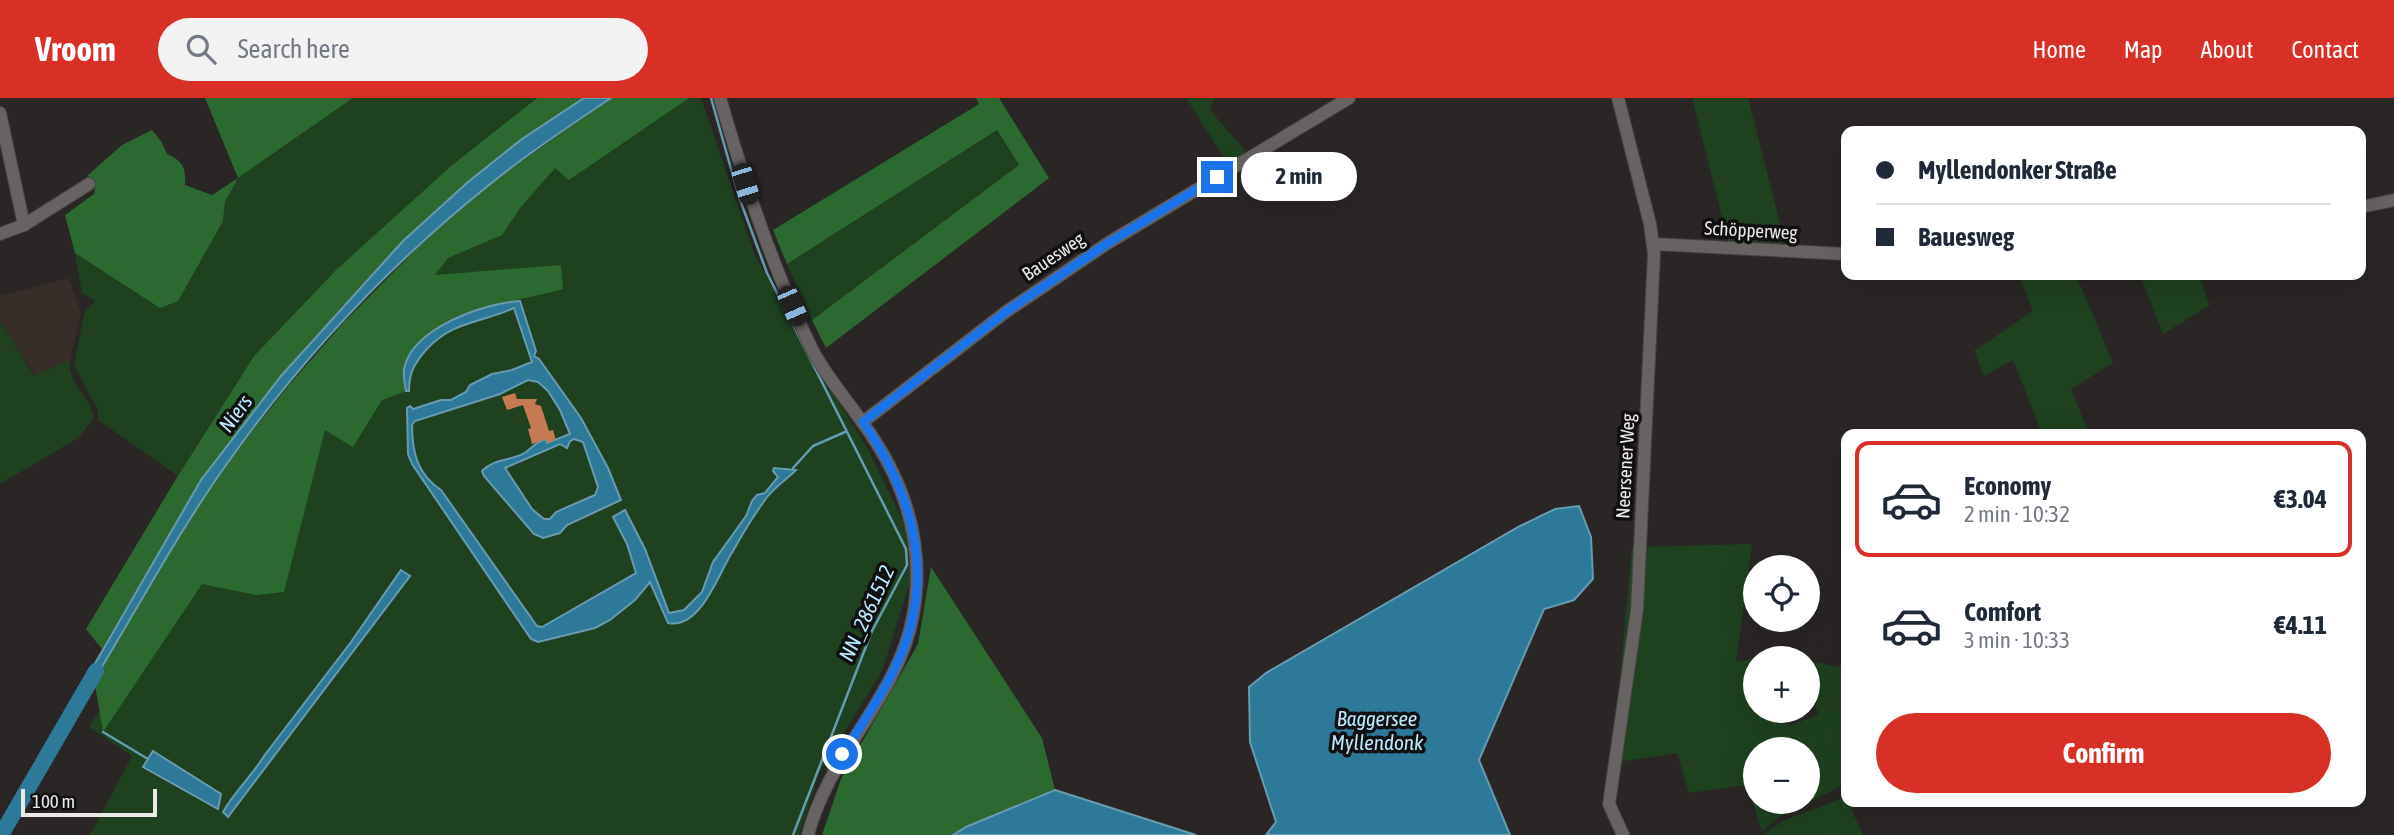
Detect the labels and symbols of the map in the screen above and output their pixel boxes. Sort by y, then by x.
callout: 2 min [1242,153,1357,202]
car [729,161,762,207]
route end [1201,161,1233,193]
street label: Schöpperweg [1704,217,1799,243]
street label: Bauesweg [1018,227,1089,285]
car [774,283,811,329]
water label: Niers [213,390,257,436]
street label: Neersener Weg [1611,412,1639,519]
water label: NN_2861512 [833,561,899,665]
water label: Baggersee Myllendonk [1331,706,1424,754]
route start [826,738,858,770]
scale bar [21,786,158,818]

